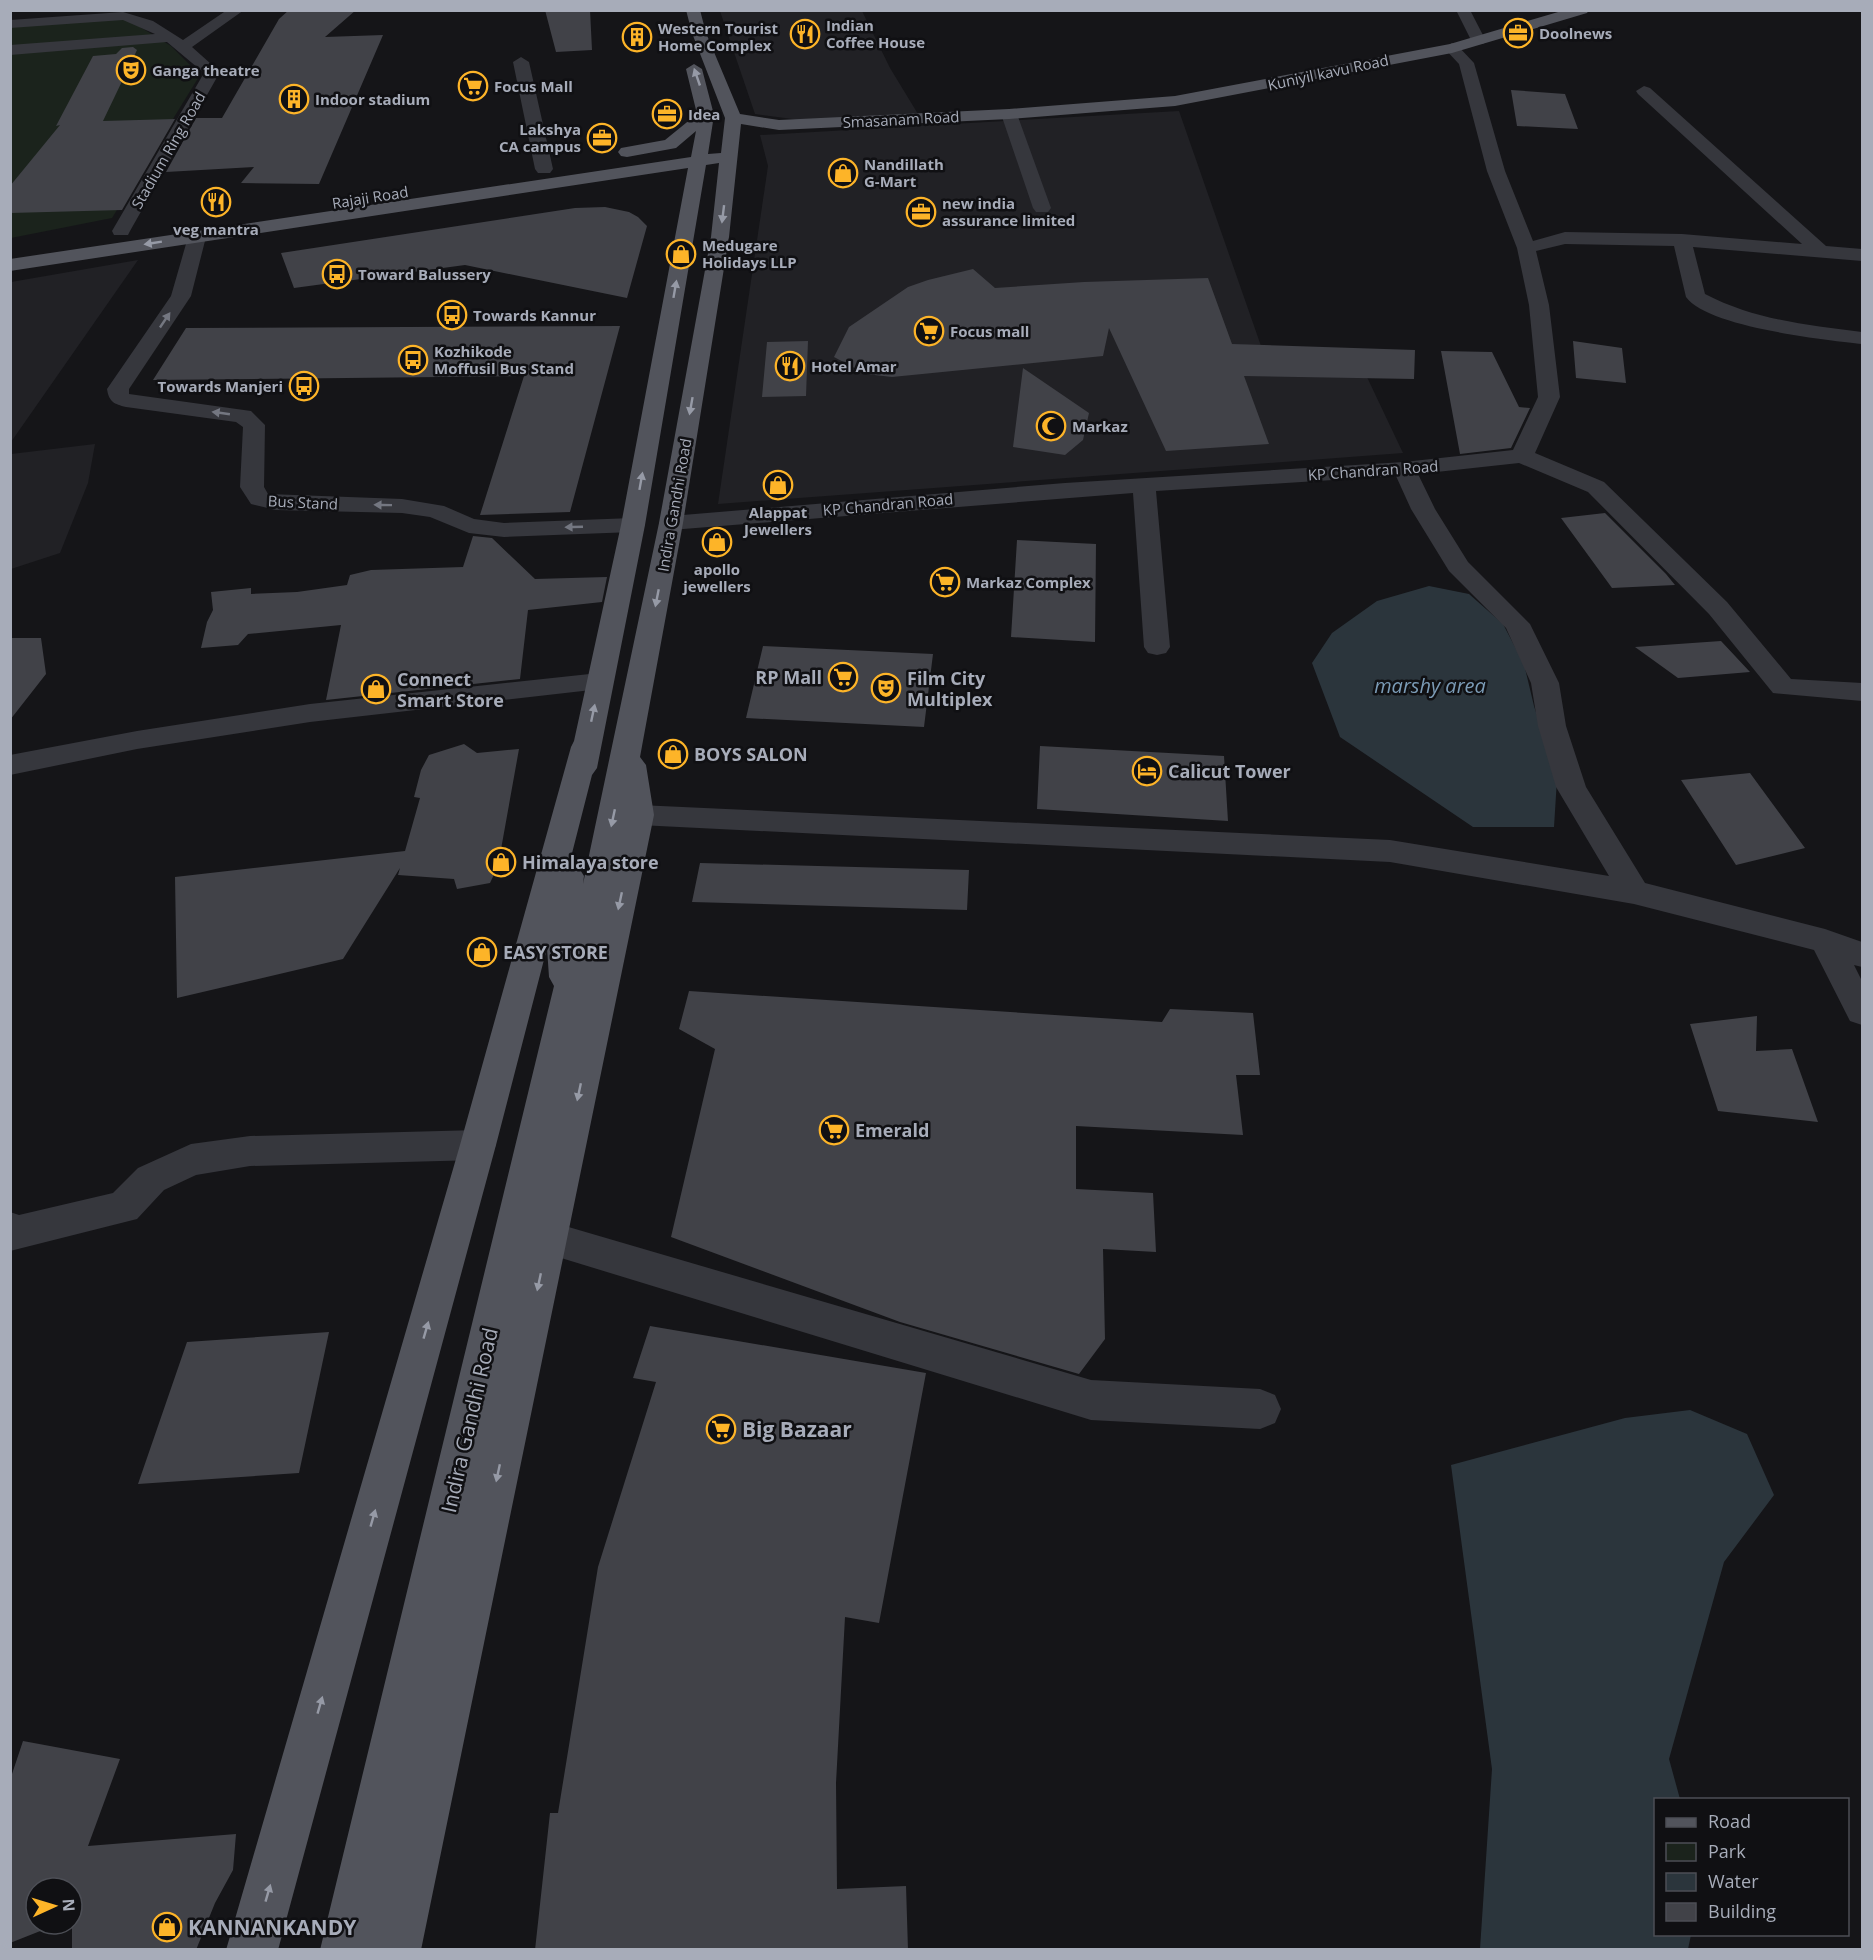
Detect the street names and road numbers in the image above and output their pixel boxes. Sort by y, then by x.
street label: Kuniyil kavu Road [1266,49,1390,95]
street label: Stadium Ring Road [126,88,210,212]
street label: Smasanam Road [842,106,960,132]
street label: Rajaji Road [330,181,410,213]
street label: Indira Gandhi Road [652,437,696,573]
street label: KP Chandran Road [1307,455,1439,485]
street label: KP Chandran Road [822,488,954,520]
street label: Bus Stand [267,490,339,514]
street label: Indira Gandhi Road [434,1325,504,1515]

